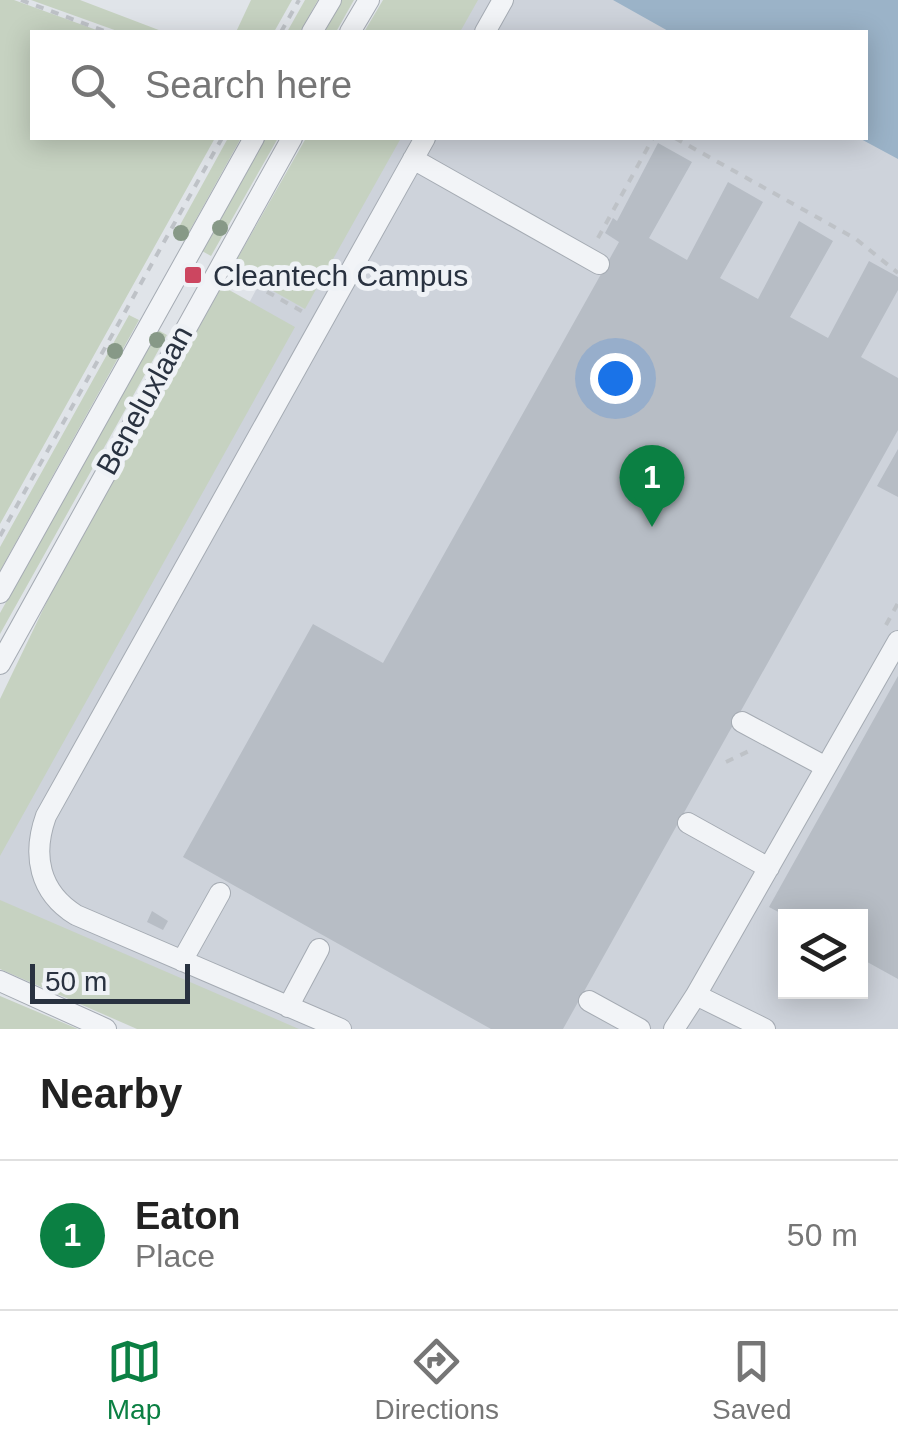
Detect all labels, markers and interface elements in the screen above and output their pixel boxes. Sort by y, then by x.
search box [30,30,868,140]
icon: search [65,58,120,113]
text: Search here [145,64,352,106]
place label: Cleantech Campus [213,259,468,292]
marker: Cleantech Campus [182,264,204,286]
street label: Beneluxlaan [90,320,198,480]
your location [590,353,641,404]
pin: 1 [620,444,684,527]
map controls [778,909,868,999]
button: layers [778,909,868,999]
scale bar [30,959,190,1004]
text: 50 m [45,966,107,997]
text: Nearby [40,1070,182,1117]
text: Eaton [135,1195,241,1237]
text: 1 [64,1217,81,1253]
text: 50 m [787,1217,858,1253]
text: Place [135,1238,215,1274]
tab: Map [107,1334,162,1426]
tab: Directions [375,1334,499,1426]
tab: Saved [712,1334,791,1426]

